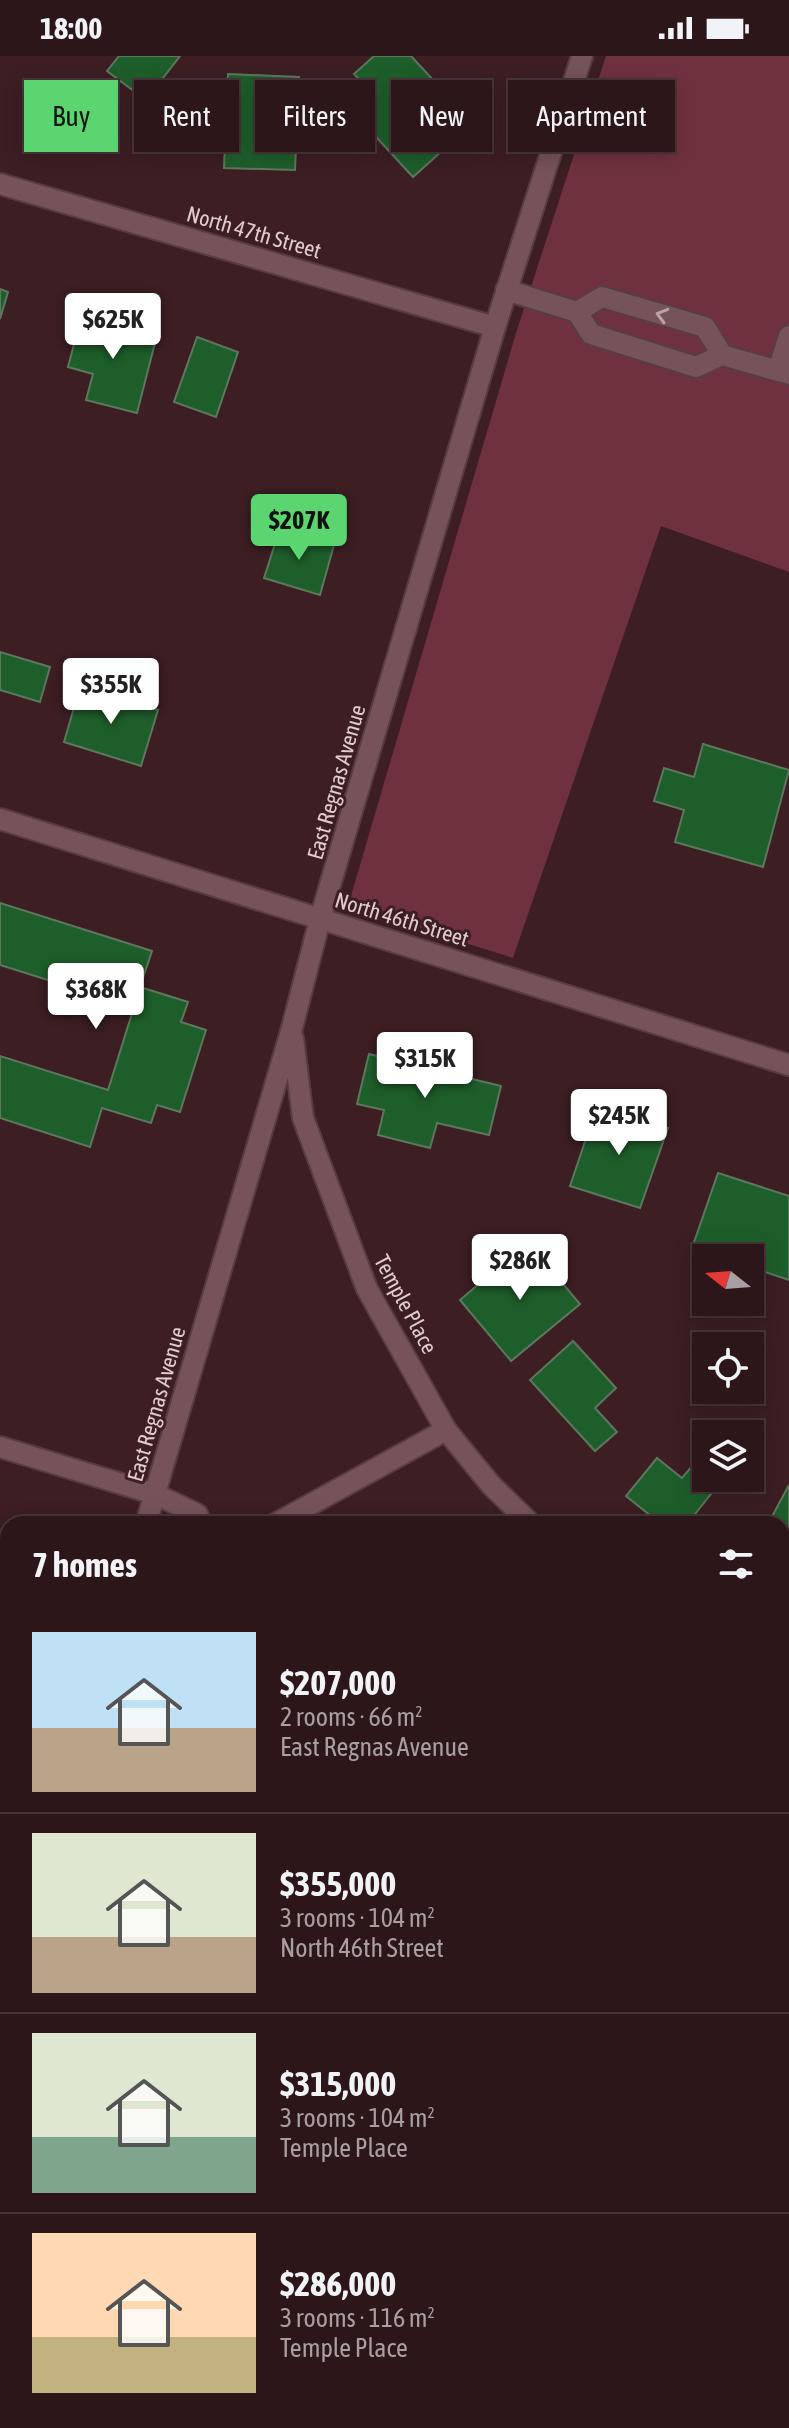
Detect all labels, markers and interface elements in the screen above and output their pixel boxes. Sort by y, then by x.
text: 18:00 [40,11,102,45]
chip: Buy [24,80,118,152]
chip: Rent [134,80,239,152]
chip: Filters [255,80,375,152]
chip: New [391,80,492,152]
chip: Apartment [508,80,675,152]
street label: North 47th Street [184,200,324,264]
pin: $625K [57,293,169,361]
text: $625K [83,304,143,334]
one-way arrow [655,307,669,324]
pin: $207K [243,494,355,562]
text: $207K [269,505,329,535]
pin: $355K [55,658,167,726]
text: $355K [81,669,141,699]
street label: East Regnas Avenue [301,702,371,862]
street label: North 46th Street [332,886,472,952]
pin: $368K [40,963,152,1031]
text: $368K [66,974,126,1004]
pin: $315K [369,1032,481,1100]
text: $315K [395,1043,455,1073]
pin: $245K [563,1089,675,1157]
text: $245K [589,1100,649,1130]
pin: $286K [464,1234,576,1302]
north arrow [692,1244,764,1316]
map controls [692,1244,764,1492]
text: $286K [490,1245,550,1275]
street label: Temple Place [369,1250,443,1358]
street label: East Regnas Avenue [121,1324,191,1484]
button: locate [692,1332,764,1404]
button: layers [692,1420,764,1492]
icon: filters [714,1542,758,1586]
text: 7 homes [32,1545,137,1584]
text: $207,000 [280,1663,396,1702]
icon: home [96,1664,192,1760]
text: 2 rooms · 66 m² [280,1702,422,1732]
text: East Regnas Avenue [280,1732,469,1762]
text: $355,000 [280,1864,396,1903]
icon: home [96,1865,192,1961]
text: 3 rooms · 104 m² [280,1903,435,1933]
text: North 46th Street [280,1933,444,1963]
text: $315,000 [280,2064,396,2103]
icon: home [96,2065,192,2161]
text: 3 rooms · 104 m² [280,2103,435,2133]
text: Temple Place [280,2133,408,2163]
text: $286,000 [280,2264,396,2303]
icon: home [96,2265,192,2361]
text: 3 rooms · 116 m² [280,2303,435,2333]
text: Temple Place [280,2333,408,2363]

